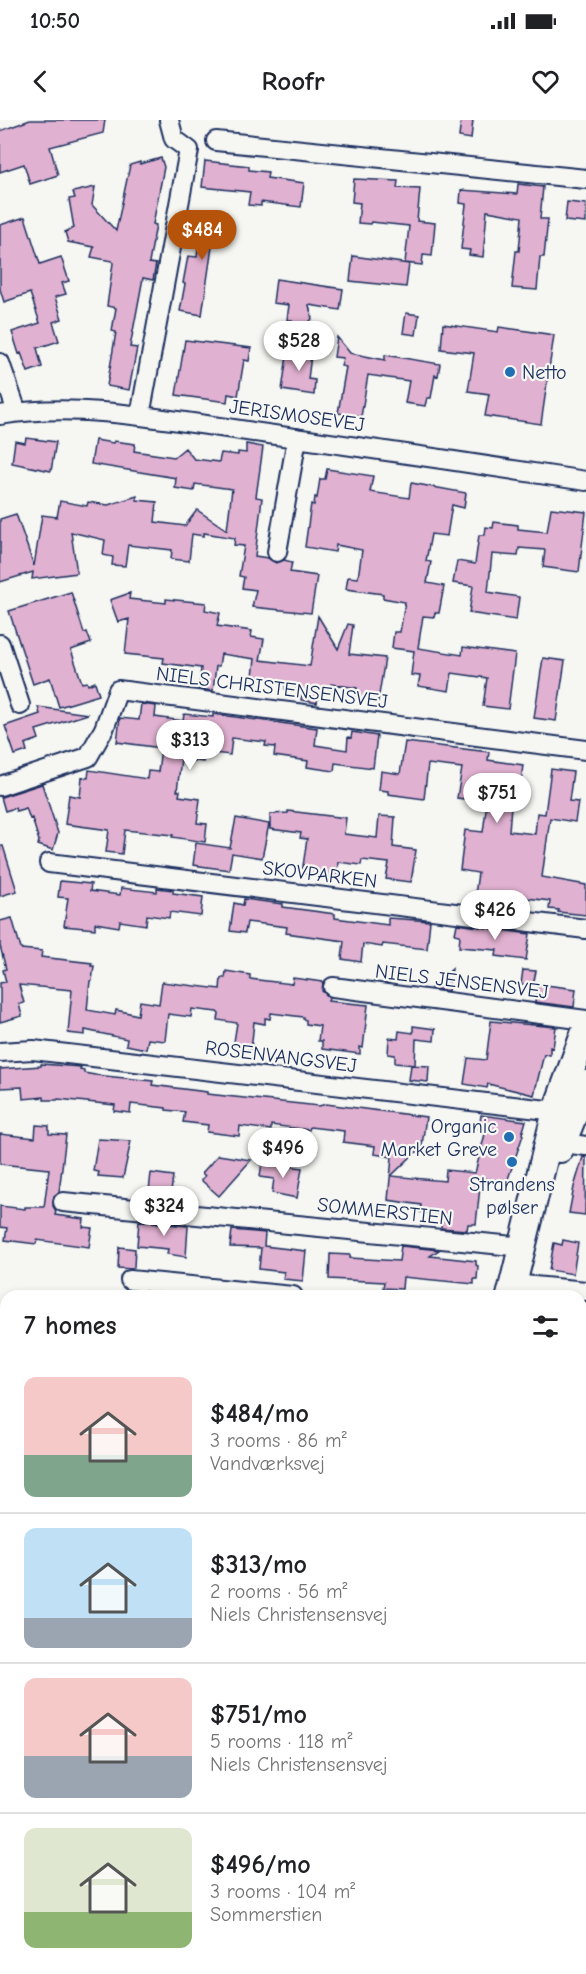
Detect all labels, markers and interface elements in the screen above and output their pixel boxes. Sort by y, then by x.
text: 10:50 [30,8,80,34]
icon: back [24,65,57,98]
icon: heart [529,65,562,98]
text: Roofr [261,66,325,97]
pin: $484 [166,210,238,261]
text: $484 [181,218,223,241]
pin: $528 [263,321,335,372]
text: $528 [278,329,320,352]
place label: Netto [522,361,567,384]
marker: Netto [503,365,517,379]
street label: JERISMOSEVEJ [228,395,366,436]
street label: NIELS CHRISTENSENSVEJ [155,662,389,713]
pin: $313 [154,720,226,771]
text: $313 [170,728,210,751]
pin: $751 [461,773,533,824]
text: $751 [477,781,517,804]
street label: SKOVPARKEN [261,856,378,893]
pin: $426 [459,890,531,941]
text: $426 [474,898,516,921]
street label: NIELS JENSENSVEJ [374,959,550,1004]
street label: ROSENVANGSVEJ [204,1036,358,1077]
place label: Organic Market Greve [380,1115,497,1161]
pin: $496 [247,1128,319,1179]
marker: Organic Market Greve [502,1130,516,1144]
text: $496 [262,1136,304,1159]
marker: Strandens pølser [505,1155,519,1169]
place label: Strandens pølser [469,1173,555,1219]
pin: $324 [128,1186,200,1237]
street label: SOMMERSTIEN [316,1193,454,1230]
text: $324 [144,1194,184,1217]
icon: filters [529,1310,562,1343]
text: 7 homes [24,1311,117,1341]
text: $484/mo [210,1399,309,1429]
icon: home [72,1401,144,1473]
text: 3 rooms · 86 m² [210,1429,347,1452]
text: Vandværksvej [210,1452,325,1475]
text: $313/mo [210,1550,307,1580]
icon: home [72,1552,144,1624]
text: 2 rooms · 56 m² [210,1580,348,1603]
text: Niels Christensensvej [210,1603,387,1626]
text: $751/mo [210,1700,307,1730]
icon: home [72,1702,144,1774]
text: 5 rooms · 118 m² [210,1730,352,1753]
text: Niels Christensensvej [210,1753,387,1776]
text: $496/mo [210,1850,311,1880]
icon: home [72,1852,144,1924]
text: 3 rooms · 104 m² [210,1880,355,1903]
text: Sommerstien [210,1903,322,1926]

